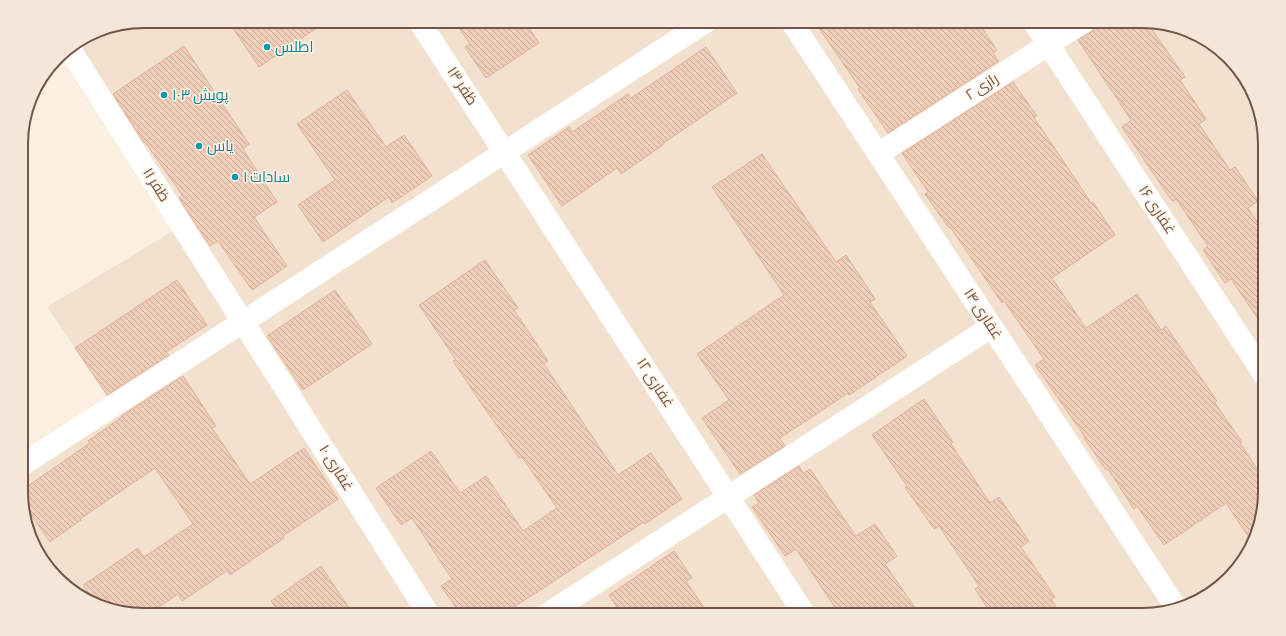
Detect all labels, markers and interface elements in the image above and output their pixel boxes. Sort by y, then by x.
place label: اطلس [275,40,314,57]
marker: اطلس [262,42,272,52]
street label: ظفر ۱۳ [443,64,480,108]
street label: رازی ۲ [963,71,1002,105]
place label: پویش ۱۰۳ [172,87,228,105]
marker: پویش ۱۰۳ [159,90,169,100]
place label: یاس [207,139,234,156]
marker: یاس [194,141,204,151]
street label: ظفر ۱۱ [139,165,172,205]
place label: سادات ۱ [243,170,290,185]
marker: سادات ۱ [230,172,240,182]
street label: غفاری ۱۶ [1134,183,1178,238]
street label: غفاری ۱۴ [959,286,1005,343]
street label: غفاری ۱۲ [632,356,676,411]
street label: غفاری ۱۰ [314,442,356,495]

